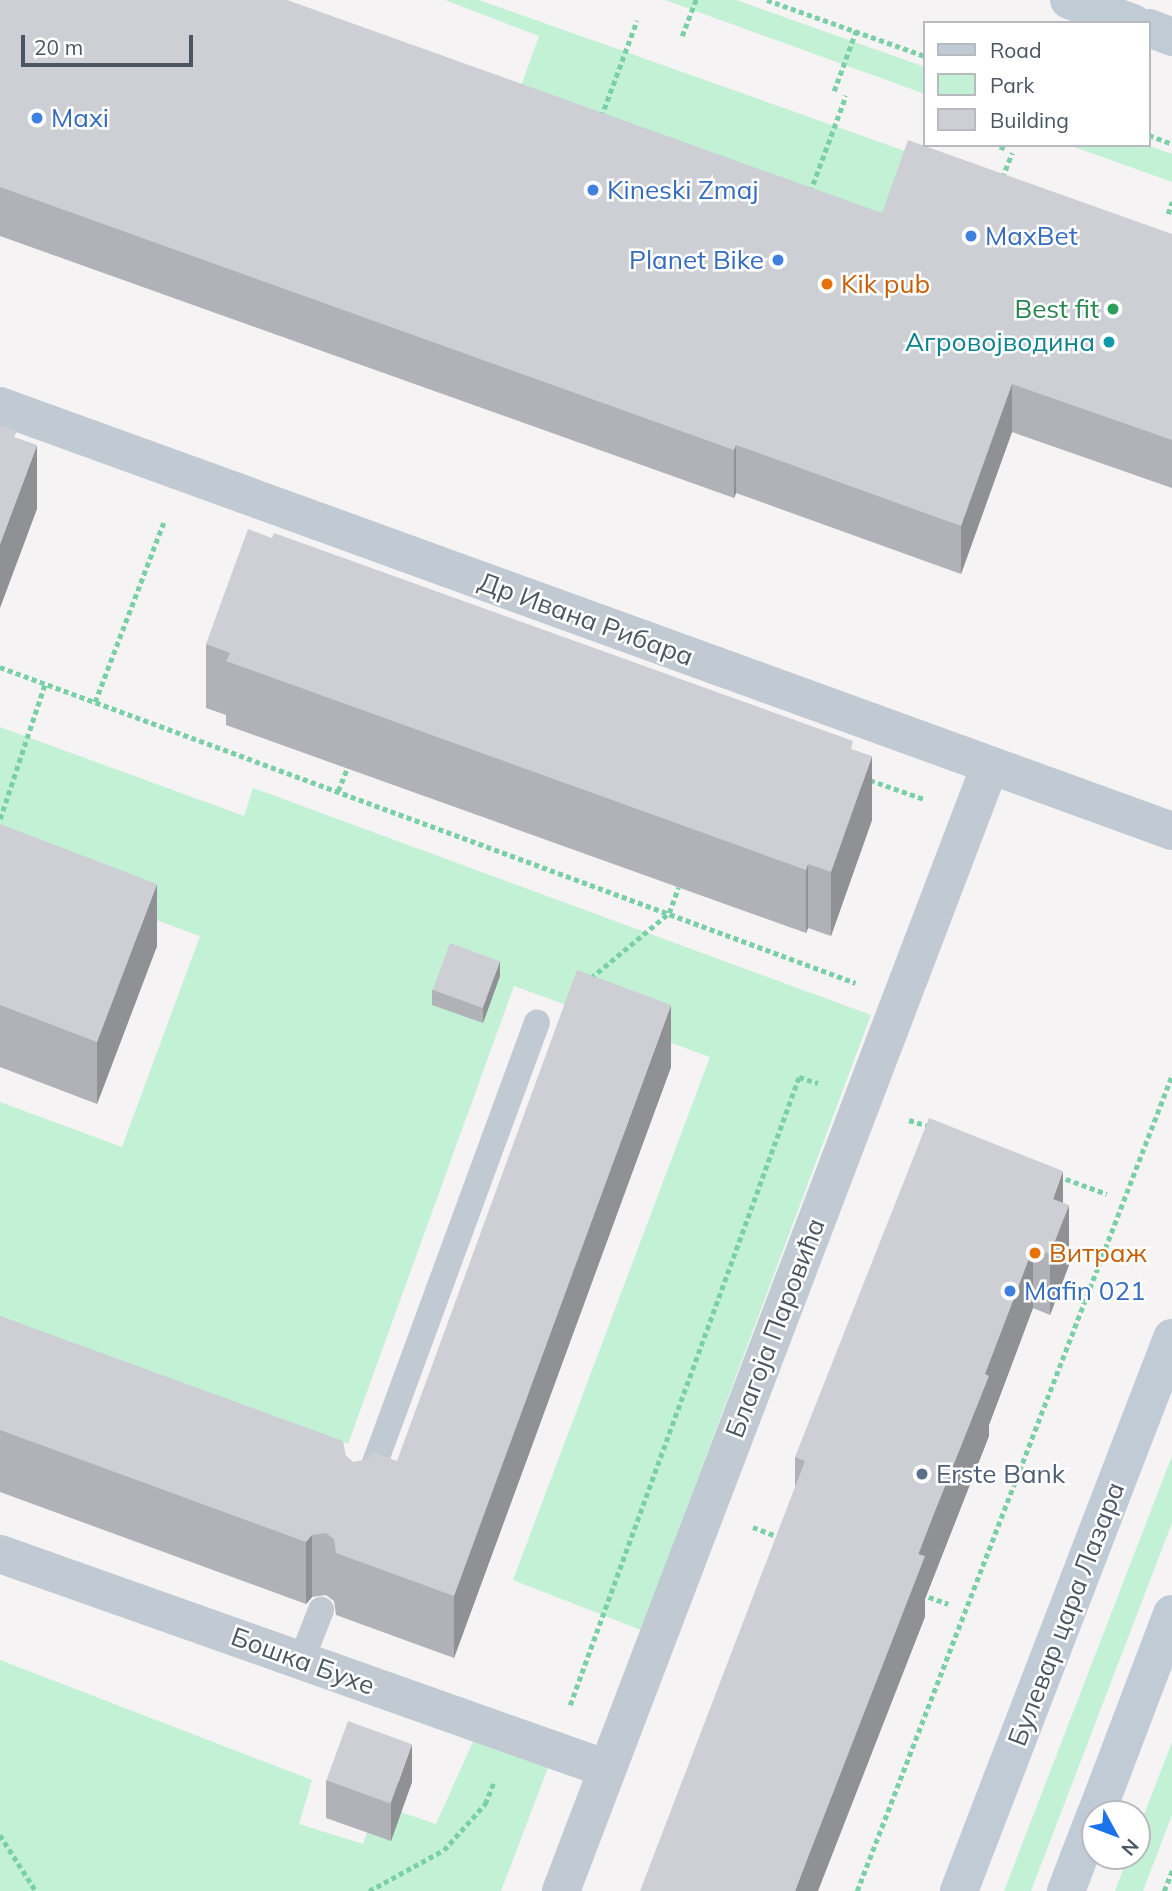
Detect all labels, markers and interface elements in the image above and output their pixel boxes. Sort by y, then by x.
scale bar [24,21,196,65]
legend [923,21,1151,147]
text: 20 m [34,34,83,60]
text: Road [990,37,1041,63]
text: Park [990,72,1034,98]
place label: Maxi [51,102,109,134]
text: Building [990,107,1069,133]
marker: Maxi [29,110,45,126]
place label: Kineski Zmaj [607,174,758,206]
marker: Kineski Zmaj [585,182,601,198]
place label: MaxBet [985,220,1078,252]
marker: MaxBet [963,228,979,244]
place label: Planet Bike [629,244,764,276]
marker: Planet Bike [770,252,786,268]
place label: Kik pub [841,268,930,300]
marker: Kik pub [819,276,835,292]
place label: Best fit [1015,293,1099,325]
marker: Best fit [1105,301,1121,317]
place label: Агровојводина [905,326,1095,358]
marker: Агровојводина [1101,334,1117,350]
street label: Др Ивана Рибара [474,566,698,672]
street label: Благоја Паровића [719,1214,831,1442]
place label: Витраж [1049,1237,1147,1269]
marker: Витраж [1027,1245,1043,1261]
place label: Mafin 021 [1024,1275,1146,1307]
marker: Mafin 021 [1002,1283,1018,1299]
place label: Erste Bank [936,1458,1065,1490]
marker: Erste Bank [914,1466,930,1482]
street label: Булевар цара Лазара [1001,1478,1131,1750]
street label: Бошка Бухе [227,1621,379,1701]
north arrow [1081,1800,1151,1870]
text: N [1117,1834,1144,1861]

